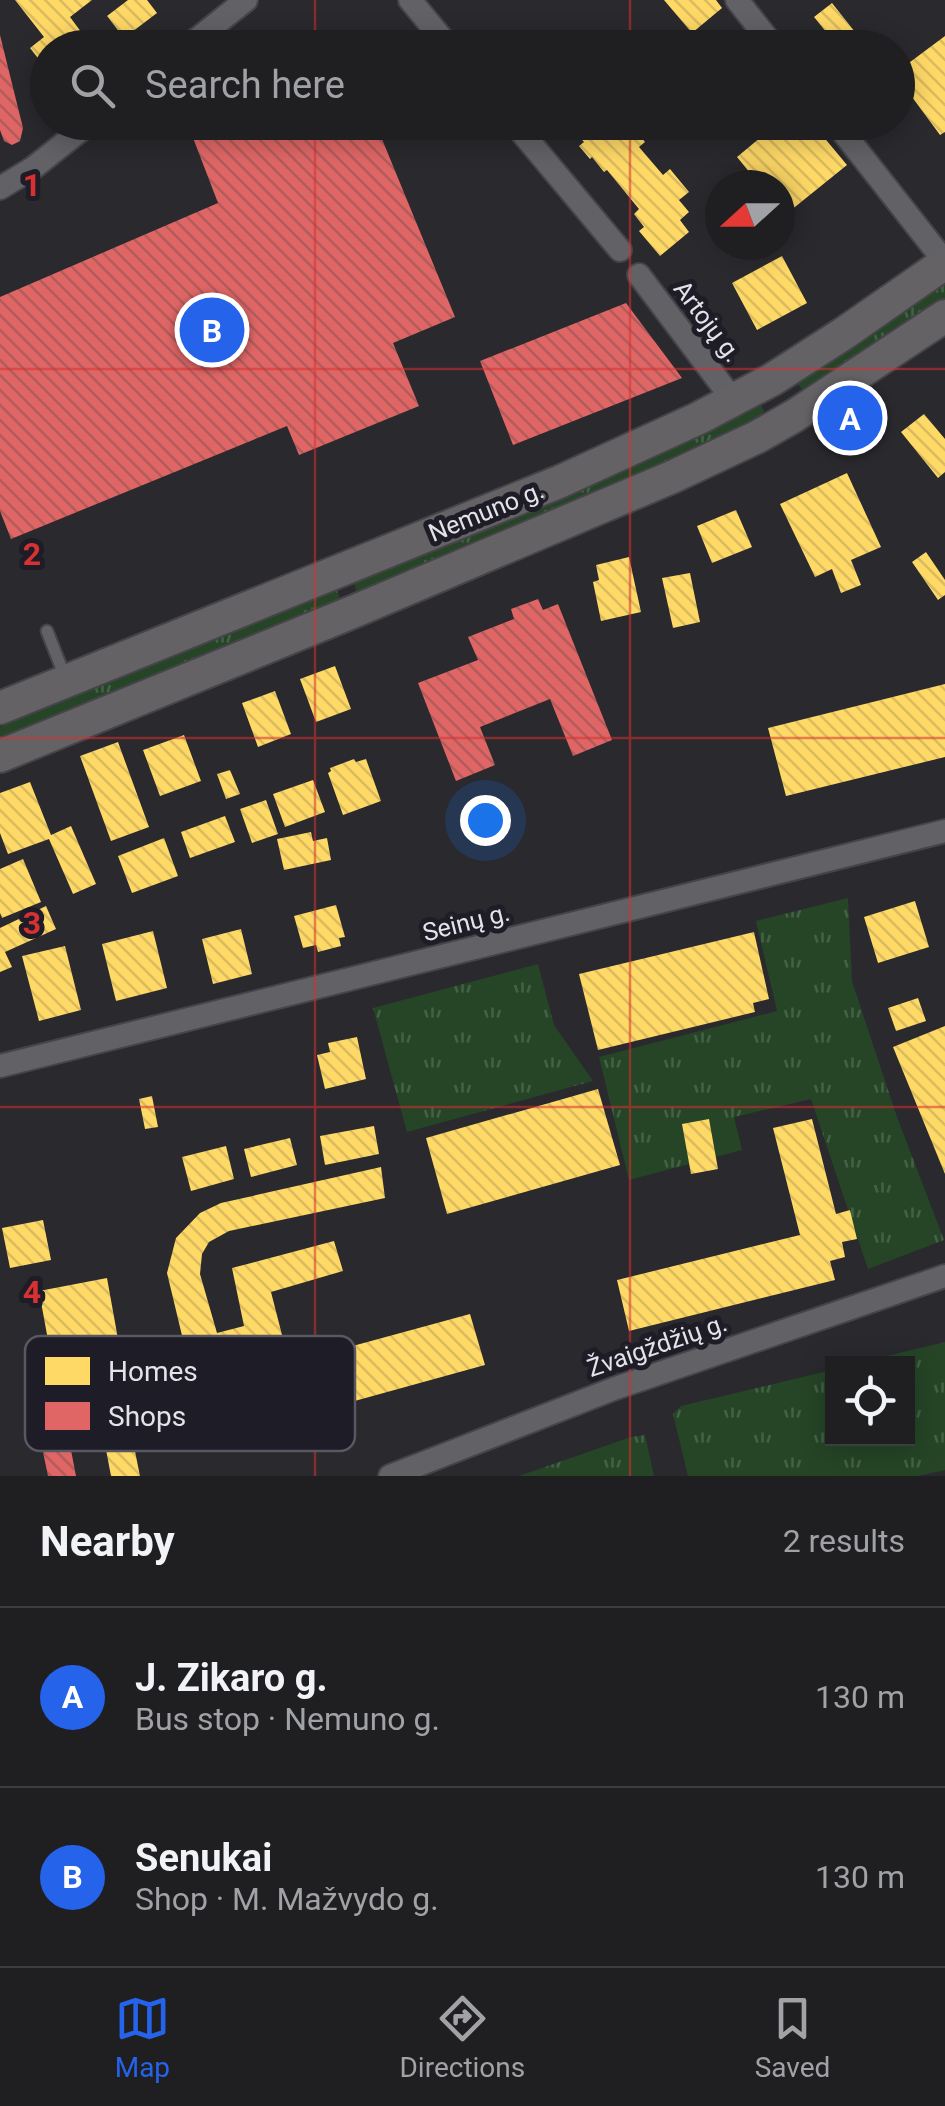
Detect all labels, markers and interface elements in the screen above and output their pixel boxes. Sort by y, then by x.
search box [30,30,915,140]
icon: search [65,58,120,113]
text: Search here [145,63,345,107]
text: 1 [23,166,41,204]
north arrow [705,170,795,260]
street label: Artojų g. [668,275,748,368]
pin: B [180,292,244,368]
pin: A [818,380,882,456]
street label: Nemuno g. [424,475,548,548]
text: 2 [23,535,41,573]
your location [460,795,511,846]
street label: Seinų g. [420,898,513,947]
text: 3 [23,904,41,942]
text: 4 [23,1273,41,1311]
street label: Žvaigždžių g. [583,1307,731,1383]
legend [25,1336,355,1451]
text: Homes [108,1355,198,1388]
map controls [825,1356,915,1446]
button: locate [825,1356,915,1446]
text: Shops [108,1400,186,1433]
text: Nearby [40,1517,175,1566]
text: 2 results [783,1522,905,1560]
text: J. Zikaro g. [135,1656,327,1700]
text: A [62,1678,83,1716]
text: 130 m [815,1678,905,1716]
text: Bus stop · Nemuno g. [135,1700,440,1738]
text: Senukai [135,1836,272,1880]
text: B [62,1858,83,1896]
text: 130 m [815,1858,905,1896]
text: Shop · M. Mažvydo g. [135,1880,439,1918]
tab: Map [115,1991,170,2084]
tab: Directions [399,1991,525,2084]
tab: Saved [755,1991,830,2084]

